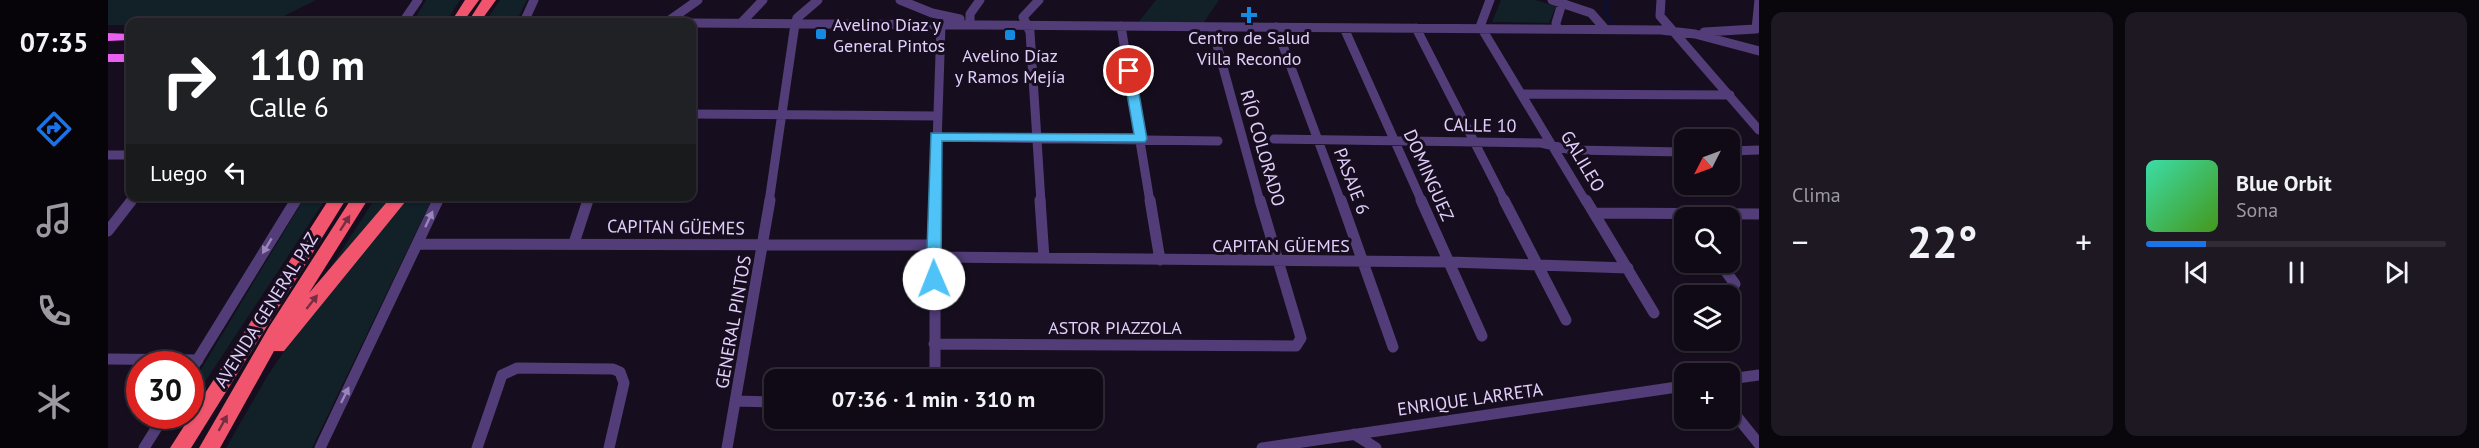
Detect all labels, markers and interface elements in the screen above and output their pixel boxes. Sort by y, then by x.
marker: Centro de Salud Villa Recondo [1240,6,1258,24]
place label: Avelino Díaz y General Pintos [833,13,945,57]
text: 07:35 [20,25,88,59]
place label: Centro de Salud Villa Recondo [1188,26,1310,70]
marker: Avelino Díaz y General Pintos [814,27,828,41]
marker: Avelino Díaz y Ramos Mejía [1003,28,1017,42]
text: 110 m [249,37,365,92]
icon: right [150,42,228,120]
place label: Avelino Díaz y Ramos Mejía [955,44,1065,88]
pin [1103,45,1154,96]
icon: arrive [1112,54,1145,87]
street label: RÍO COLORADO [1235,87,1291,209]
text: Calle 6 [249,90,329,124]
icon: directions [33,108,75,150]
street label: CALLE 10 [1443,113,1517,137]
street label: DOMINGUEZ [1399,126,1459,225]
street label: GALILEO [1556,126,1610,196]
north arrow [1674,129,1740,195]
map controls [1674,129,1740,429]
street label: PASAJE 6 [1329,145,1375,217]
icon: left [219,156,252,189]
text: Luego [150,159,207,187]
text: Blue Orbit [2236,169,2332,197]
text: Clima [1792,182,1841,208]
text: Sona [2236,197,2278,223]
icon: music [33,199,75,241]
button: search [1674,207,1740,273]
one-way arrow [425,211,434,228]
text: 22° [1907,212,1977,270]
street label: CAPITAN GÜEMES [607,214,745,240]
one-way arrow [339,215,350,231]
text: − [1792,220,1809,263]
text: + [2075,220,2092,263]
street label: AVENIDA GENERAL PAZ [209,228,323,392]
street label: CAPITAN GÜEMES [1212,234,1350,257]
one-way arrow [262,238,273,254]
position arrow [902,247,966,311]
street label: GENERAL PINTOS [710,254,756,390]
icon: previous [2180,256,2213,289]
icon: pause [2280,256,2313,289]
icon: next [2380,256,2413,289]
button: layers [1674,285,1740,351]
icon: phone [33,290,75,332]
one-way arrow [305,294,318,310]
street label: ASTOR PIAZZOLA [1048,316,1182,339]
speed limit sign: 30 [126,351,204,429]
button: + [1674,363,1740,429]
street label: ENRIQUE LARRETA [1396,377,1545,421]
icon: climate [33,381,75,423]
text: 07:36 · 1 min · 310 m [832,385,1035,413]
one-way arrow [341,387,350,404]
one-way arrow [218,414,228,431]

